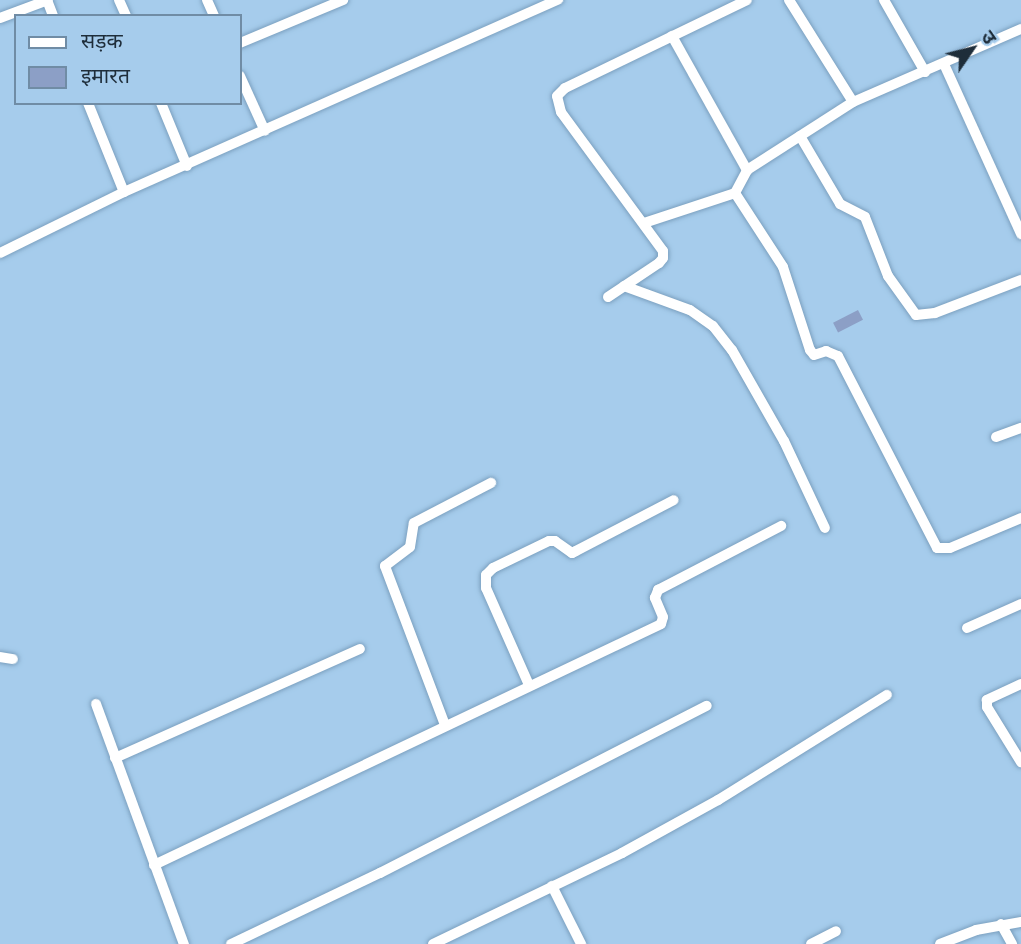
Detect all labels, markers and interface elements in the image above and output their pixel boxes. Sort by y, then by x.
legend [14,14,242,105]
north arrow [937,14,1007,84]
text: उ [977,26,1001,48]
text: सड़क [81,28,123,52]
text: इमारत [81,63,130,87]

